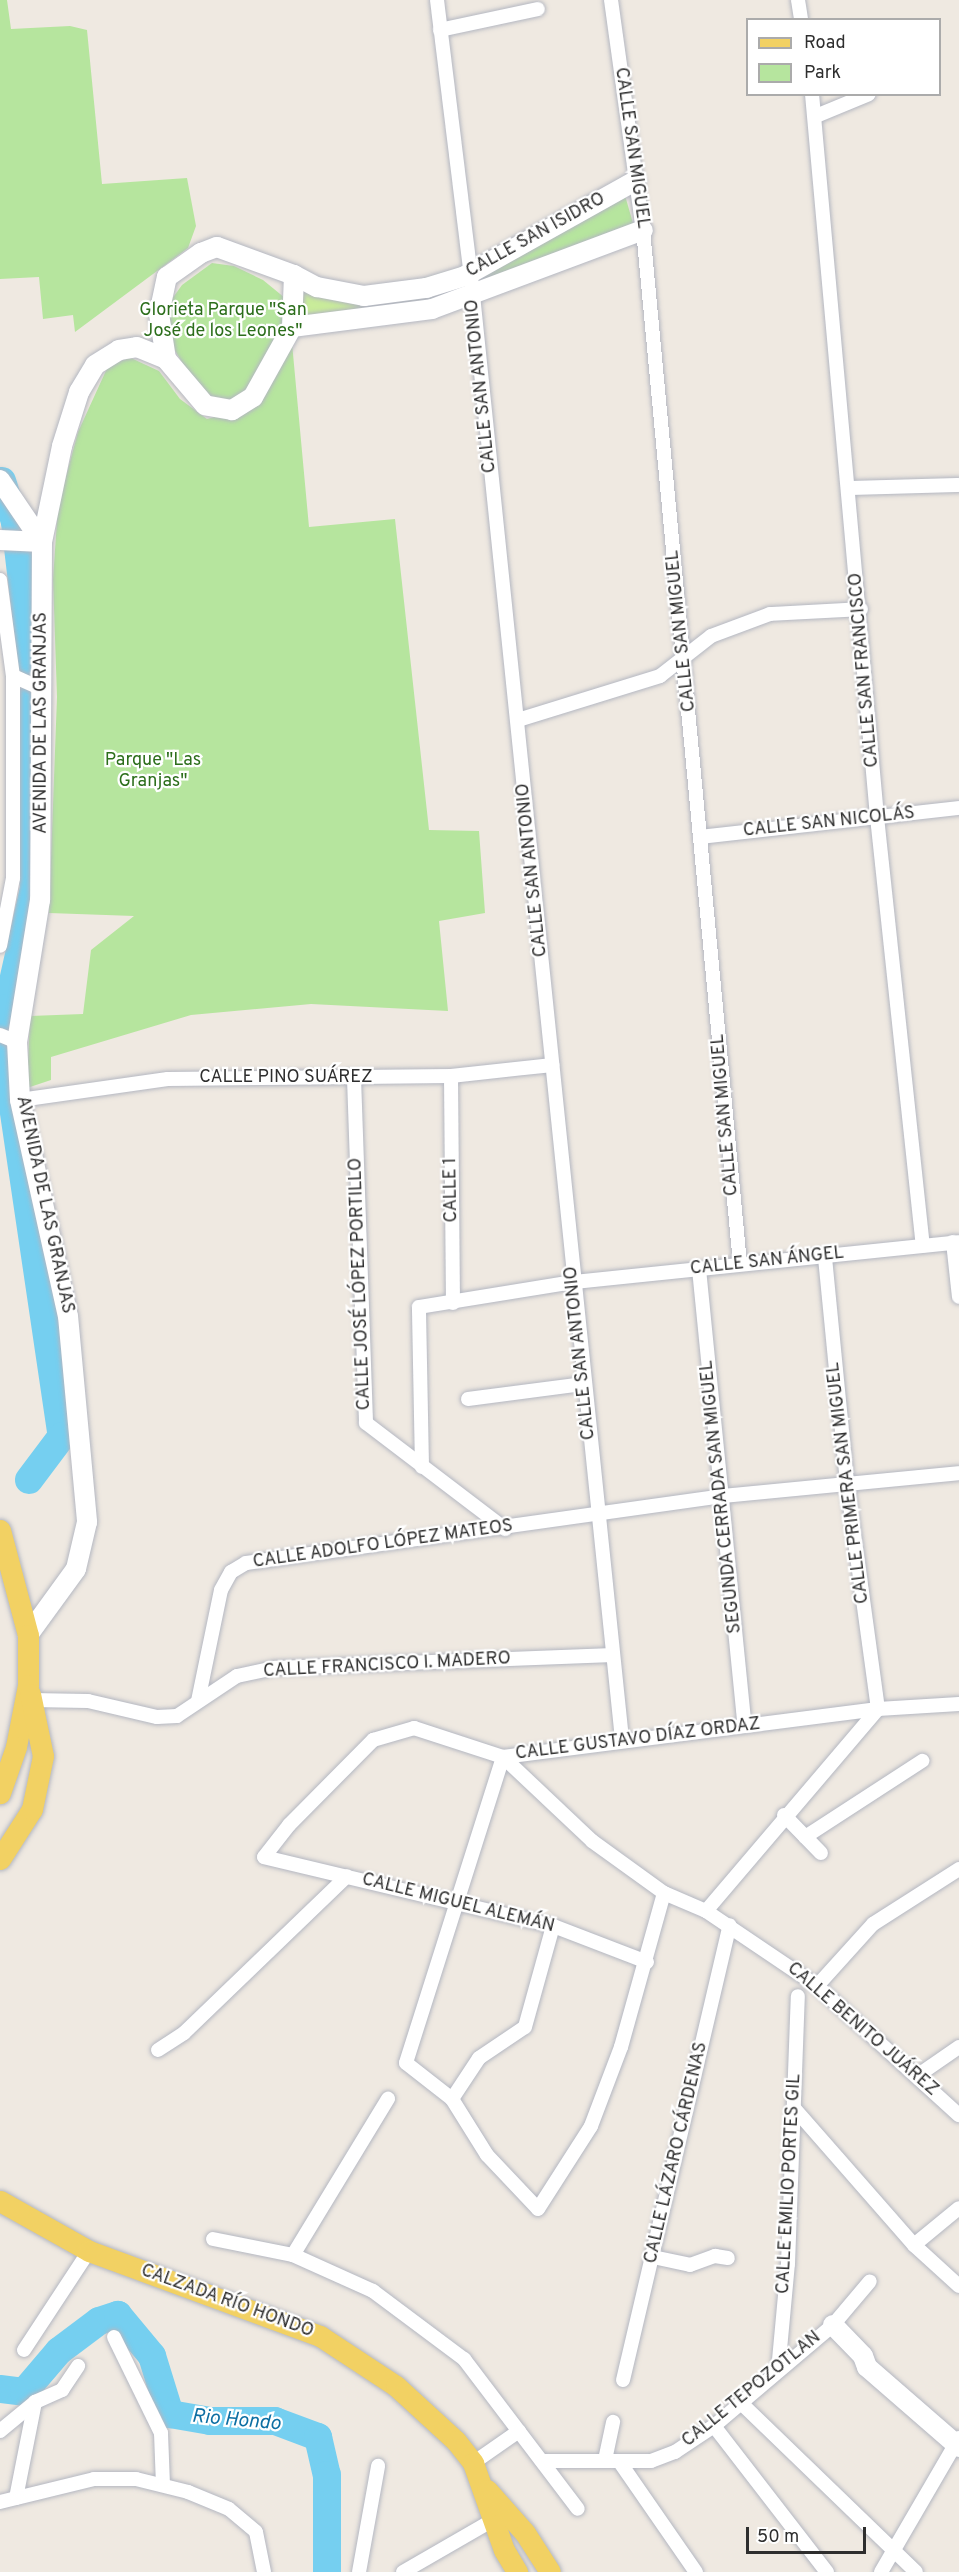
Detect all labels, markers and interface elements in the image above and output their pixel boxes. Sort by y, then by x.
legend [746,18,941,96]
text: Road [804,32,846,55]
text: Park [804,62,841,85]
street label: CALLE SAN MIGUEL [609,66,653,230]
street label: CALLE SAN ISIDRO [463,189,609,283]
street label: CALLE SAN ANTONIO [462,298,502,474]
park label: Glorieta Parque "San José de los Leones" [139,301,307,344]
street label: CALLE SAN MIGUEL [663,549,701,713]
street label: CALLE SAN FRANCISCO [846,572,884,768]
street label: AVENIDA DE LAS GRANJAS [31,612,53,834]
park label: Parque "Las Granjas" [105,751,201,794]
street label: CALLE SAN ANTONIO [513,782,553,958]
street label: CALLE SAN NICOLÁS [742,803,916,843]
street label: CALLE SAN MIGUEL [708,1033,744,1197]
street label: CALLE PINO SUÁREZ [199,1067,373,1089]
street label: AVENIDA DE LAS GRANJAS [10,1094,78,1316]
street label: CALLE JOSÉ LÓPEZ PORTILLO [346,1157,376,1411]
street label: CALLE 1 [441,1157,463,1223]
street label: CALLE SAN ÁNGEL [689,1243,845,1281]
street label: CALLE SAN ANTONIO [561,1265,601,1441]
street label: SEGUNDA CERRADA SAN MIGUEL [697,1359,747,1635]
street label: CALLE PRIMERA SAN MIGUEL [823,1361,875,1605]
street label: CALLE ADOLFO LÓPEZ MATEOS [251,1516,515,1574]
street label: CALLE FRANCISCO I. MADERO [263,1649,511,1683]
street label: CALLE GUSTAVO DÍAZ ORDAZ [514,1714,762,1766]
street label: CALLE MIGUEL ALEMÁN [359,1869,557,1939]
street label: CALLE BENITO JUÁREZ [782,1958,942,2102]
street label: CALLE LÁZARO CÁRDENAS [641,2040,713,2266]
street label: CALLE EMILIO PORTES GIL [773,2073,807,2295]
street label: CALZADA RÍO HONDO [137,2261,317,2343]
street label: CALLE TEPOZOTLAN [678,2327,826,2453]
water label: Rio Hondo [191,2405,281,2437]
scale bar [749,2515,869,2553]
text: 50 m [757,2526,799,2549]

